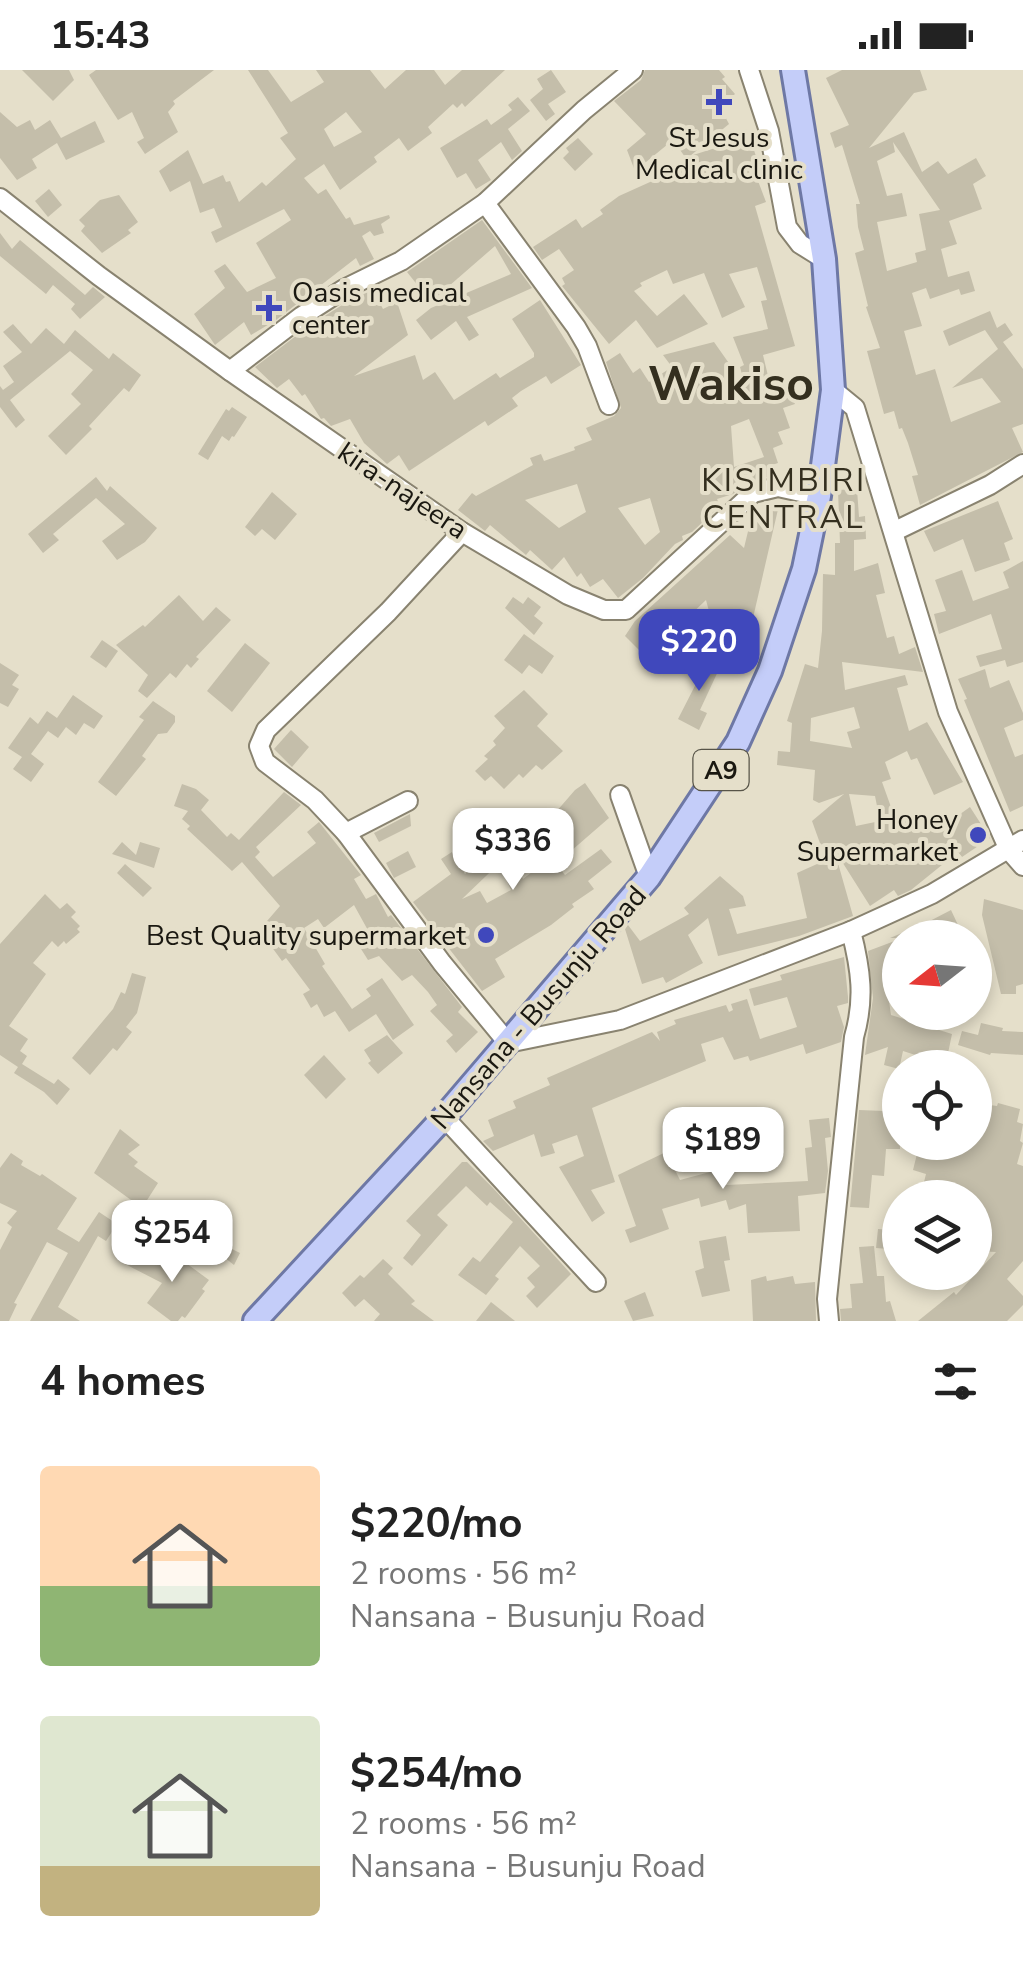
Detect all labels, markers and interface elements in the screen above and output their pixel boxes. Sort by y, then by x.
text: 15:43 [50,10,151,61]
marker: St Jesus Medical clinic [706,89,732,115]
place label: St Jesus Medical clinic [635,119,803,189]
place label: Oasis medical center [292,274,467,344]
marker: Oasis medical center [256,295,282,321]
district label: Wakiso [648,351,814,417]
street label: kira-najeera [330,433,475,548]
district label: KISIMBIRI CENTRAL [701,459,867,539]
pin: $220 [640,609,758,694]
text: $220 [661,620,737,663]
road number: A9 [694,750,748,790]
place label: Honey Supermarket [797,801,959,871]
pin: $336 [454,808,572,893]
text: $336 [475,819,551,862]
marker: Honey Supermarket [967,824,989,846]
street label: Nansana - Busunju Road [422,878,655,1138]
place label: Best Quality supermarket [146,917,466,955]
north arrow [882,920,992,1030]
map controls [882,920,992,1290]
marker: Best Quality supermarket [475,924,497,946]
button: locate [882,1050,992,1160]
pin: $189 [664,1107,782,1192]
text: $189 [685,1118,761,1161]
button: layers [882,1180,992,1290]
pin: $254 [113,1200,231,1285]
text: $254 [134,1211,210,1254]
text: 4 homes [40,1353,205,1410]
icon: filters [928,1354,983,1409]
text: $220/mo [350,1495,522,1552]
icon: home [120,1506,240,1626]
text: 2 rooms · 56 m² [350,1552,577,1595]
text: Nansana - Busunju Road [350,1595,706,1638]
text: $254/mo [350,1745,522,1802]
icon: home [120,1756,240,1876]
text: 2 rooms · 56 m² [350,1802,577,1845]
text: Nansana - Busunju Road [350,1845,706,1888]

